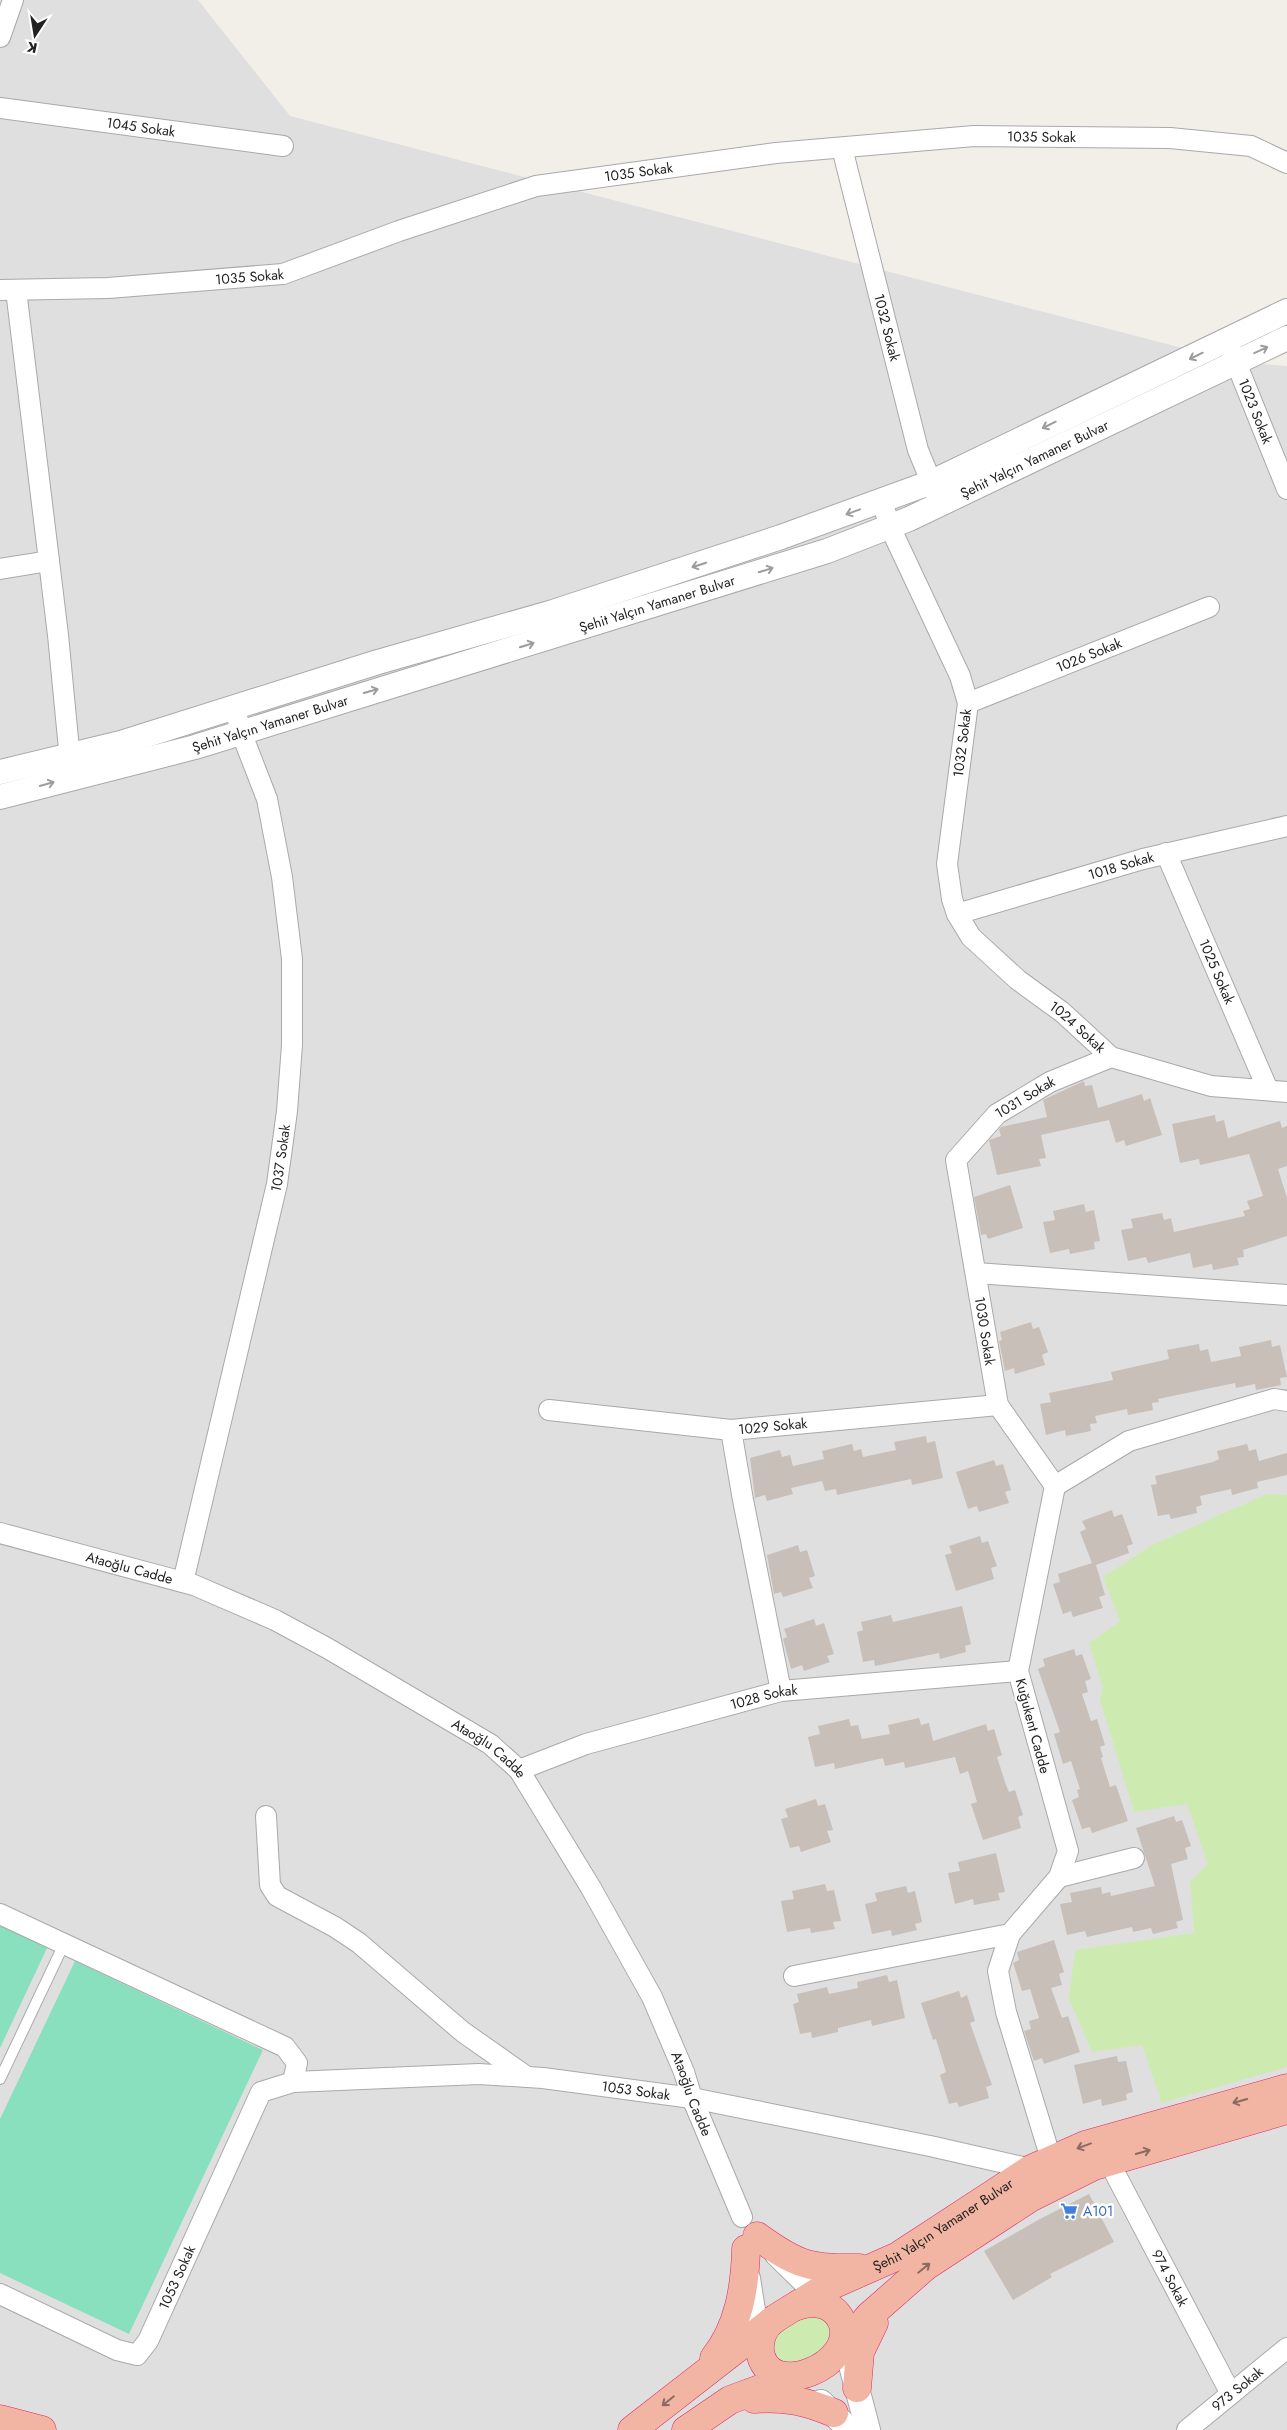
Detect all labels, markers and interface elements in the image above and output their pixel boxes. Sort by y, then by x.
north arrow [10,10,60,60]
text: K [25,37,39,59]
street label: 1045 Sokak [105,112,177,142]
street label: 1035 Sokak [1007,126,1077,147]
street label: 1035 Sokak [603,157,675,187]
street label: 1035 Sokak [214,264,285,289]
street label: 1032 Sokak [869,292,905,364]
one-way arrow [1253,344,1268,354]
one-way arrow [1189,352,1204,361]
street label: 1023 Sokak [1234,375,1278,448]
street label: Şehit Yalçın Yamaner Bulvar [957,415,1112,503]
one-way arrow [1042,421,1057,430]
one-way arrow [845,508,861,517]
one-way arrow [692,561,707,570]
one-way arrow [757,565,773,575]
street label: Şehit Yalçın Yamaner Bulvar [576,570,738,637]
street label: 1026 Sokak [1053,632,1125,677]
one-way arrow [519,640,534,649]
one-way arrow [363,686,379,696]
street label: Şehit Yalçın Yamaner Bulvar [190,690,351,757]
street label: 1032 Sokak [948,707,976,778]
one-way arrow [39,779,55,788]
street label: 1018 Sokak [1086,847,1156,885]
street label: 1025 Sokak [1194,936,1240,1008]
street label: 1024 Sokak [1045,996,1111,1058]
street label: 1031 Sokak [991,1071,1059,1123]
street label: 1037 Sokak [265,1122,295,1194]
street label: 1030 Sokak [970,1295,1000,1368]
street label: 1029 Sokak [737,1413,809,1439]
street label: Ataoğlu Cadde [84,1546,175,1589]
street label: Kuğukent Cadde [1011,1676,1055,1776]
street label: 1028 Sokak [728,1680,799,1714]
street label: Ataoğlu Cadde [448,1714,531,1782]
street label: Ataoğlu Cadde [666,2048,717,2139]
street label: 1053 Sokak [600,2076,672,2105]
one-way arrow [1232,2097,1248,2107]
one-way arrow [1077,2142,1092,2151]
one-way arrow [1135,2147,1151,2157]
street label: Şehit Yalçın Yamaner Bulvar [869,2173,1017,2276]
supermarket icon: A101 [1059,2201,1079,2221]
place label: A101 [1083,2201,1113,2221]
street label: 1053 Sokak [154,2241,201,2313]
street label: 974 Sokak [1147,2246,1194,2311]
one-way arrow [917,2263,930,2274]
street label: 973 Sokak [1207,2361,1268,2416]
one-way arrow [662,2396,675,2407]

